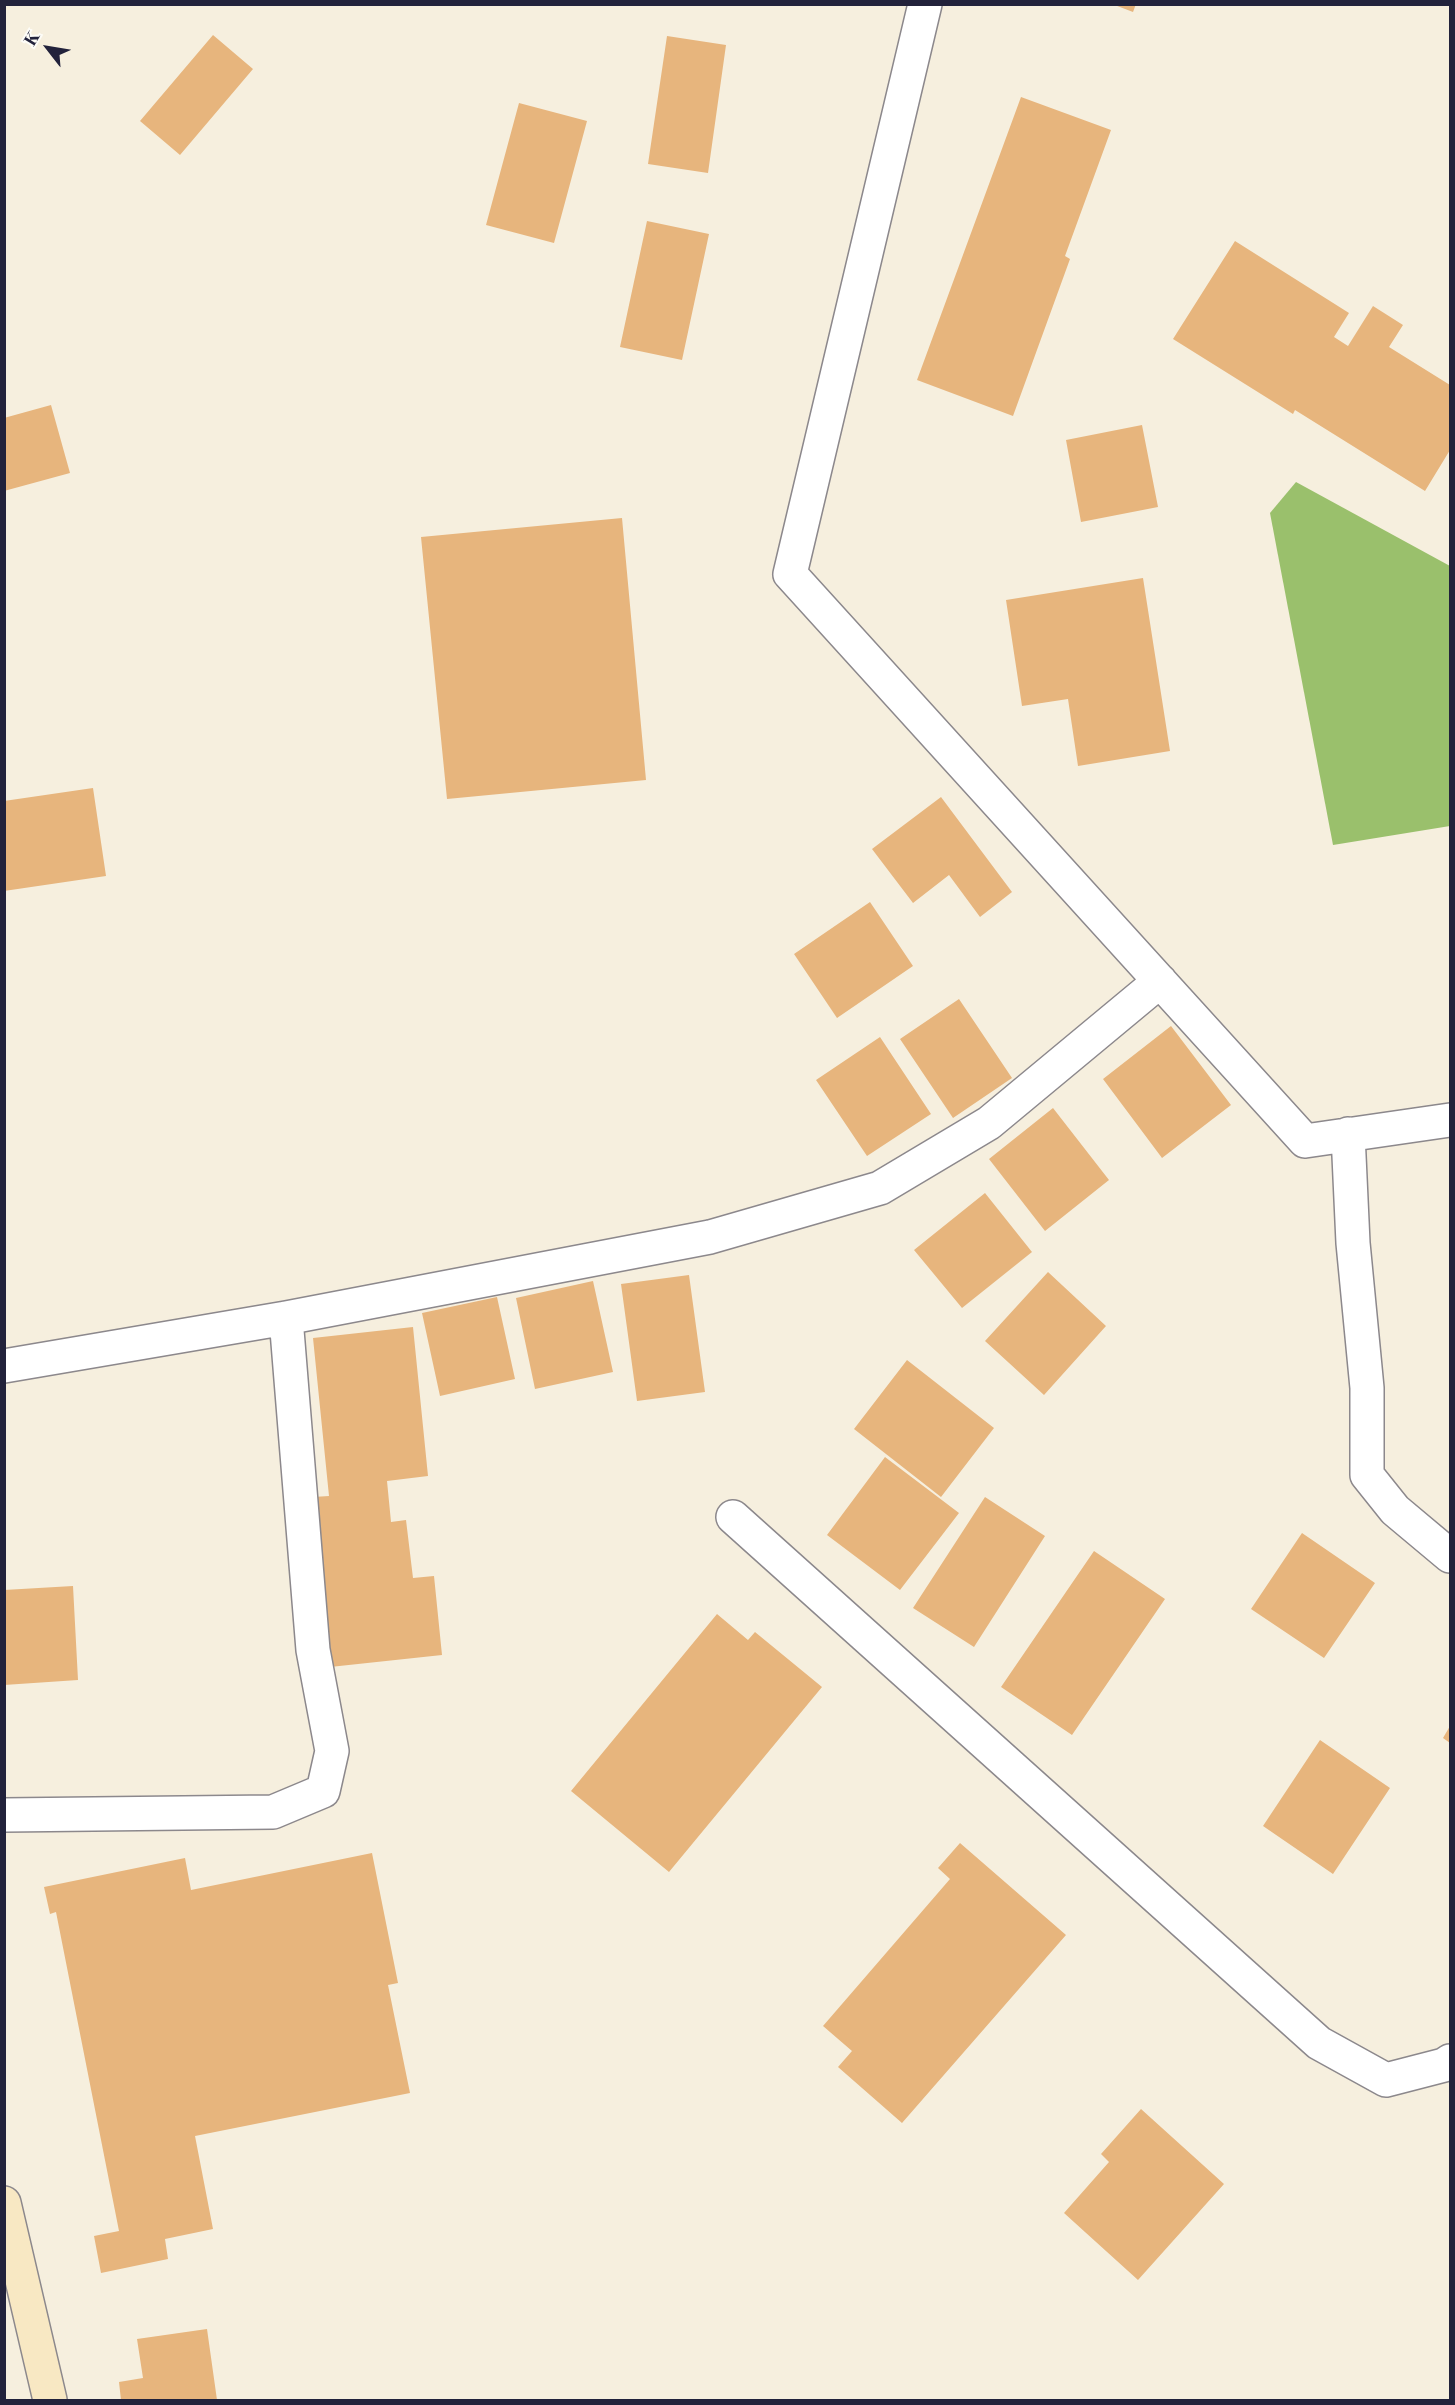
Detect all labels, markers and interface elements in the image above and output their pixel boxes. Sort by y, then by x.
north arrow [18,18,78,78]
text: K [21,28,44,49]

